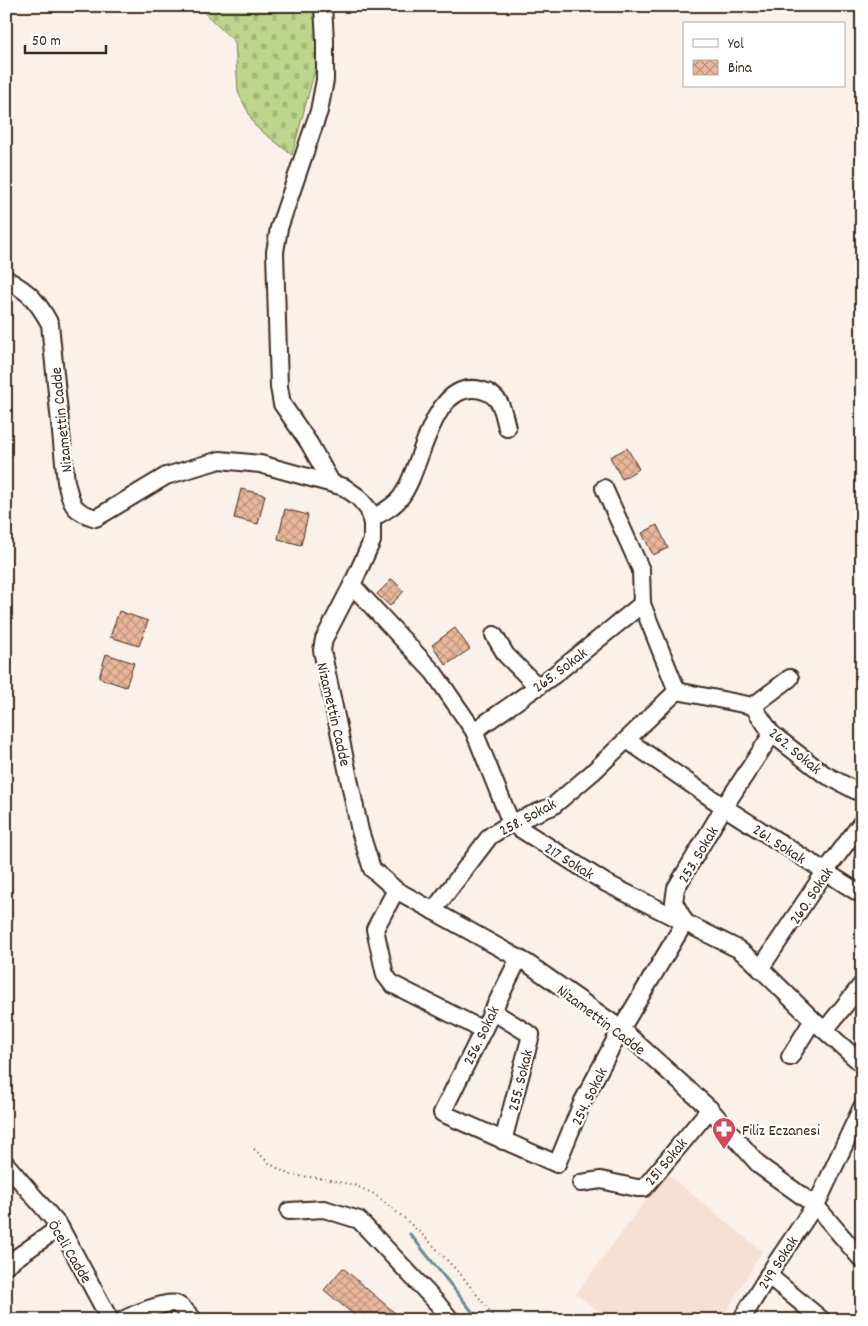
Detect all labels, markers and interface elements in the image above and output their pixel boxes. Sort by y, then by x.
scale bar [25,22,106,54]
legend [683,22,846,88]
text: 50 m [32,31,61,53]
text: Yol [728,34,744,56]
text: Bina [728,58,753,80]
street label: Nizamettin Cadde [46,366,79,474]
street label: 265. Sokak [528,643,593,699]
street label: Nizamettin Cadde [309,660,356,769]
street label: 262. Sokak [763,723,826,781]
street label: 258. Sokak [495,794,561,843]
street label: 261. Sokak [747,819,810,871]
street label: 253. Sokak [673,823,725,888]
street label: 217 Sokak [539,838,598,886]
street label: 260. Sokak [784,863,840,930]
street label: Nizamettin Cadde [551,980,650,1062]
street label: 256. Sokak [458,1003,506,1070]
street label: 255. Sokak [503,1047,540,1114]
street label: 254. Sokak [566,1064,614,1130]
pharmacy icon: Filiz Eczanesi [711,1116,737,1150]
place label: Filiz Eczanesi [742,1120,820,1143]
street label: 251 Sokak [640,1134,694,1192]
street label: Öceli Cadde [41,1216,97,1288]
street label: 249 Sokak [753,1232,805,1295]

